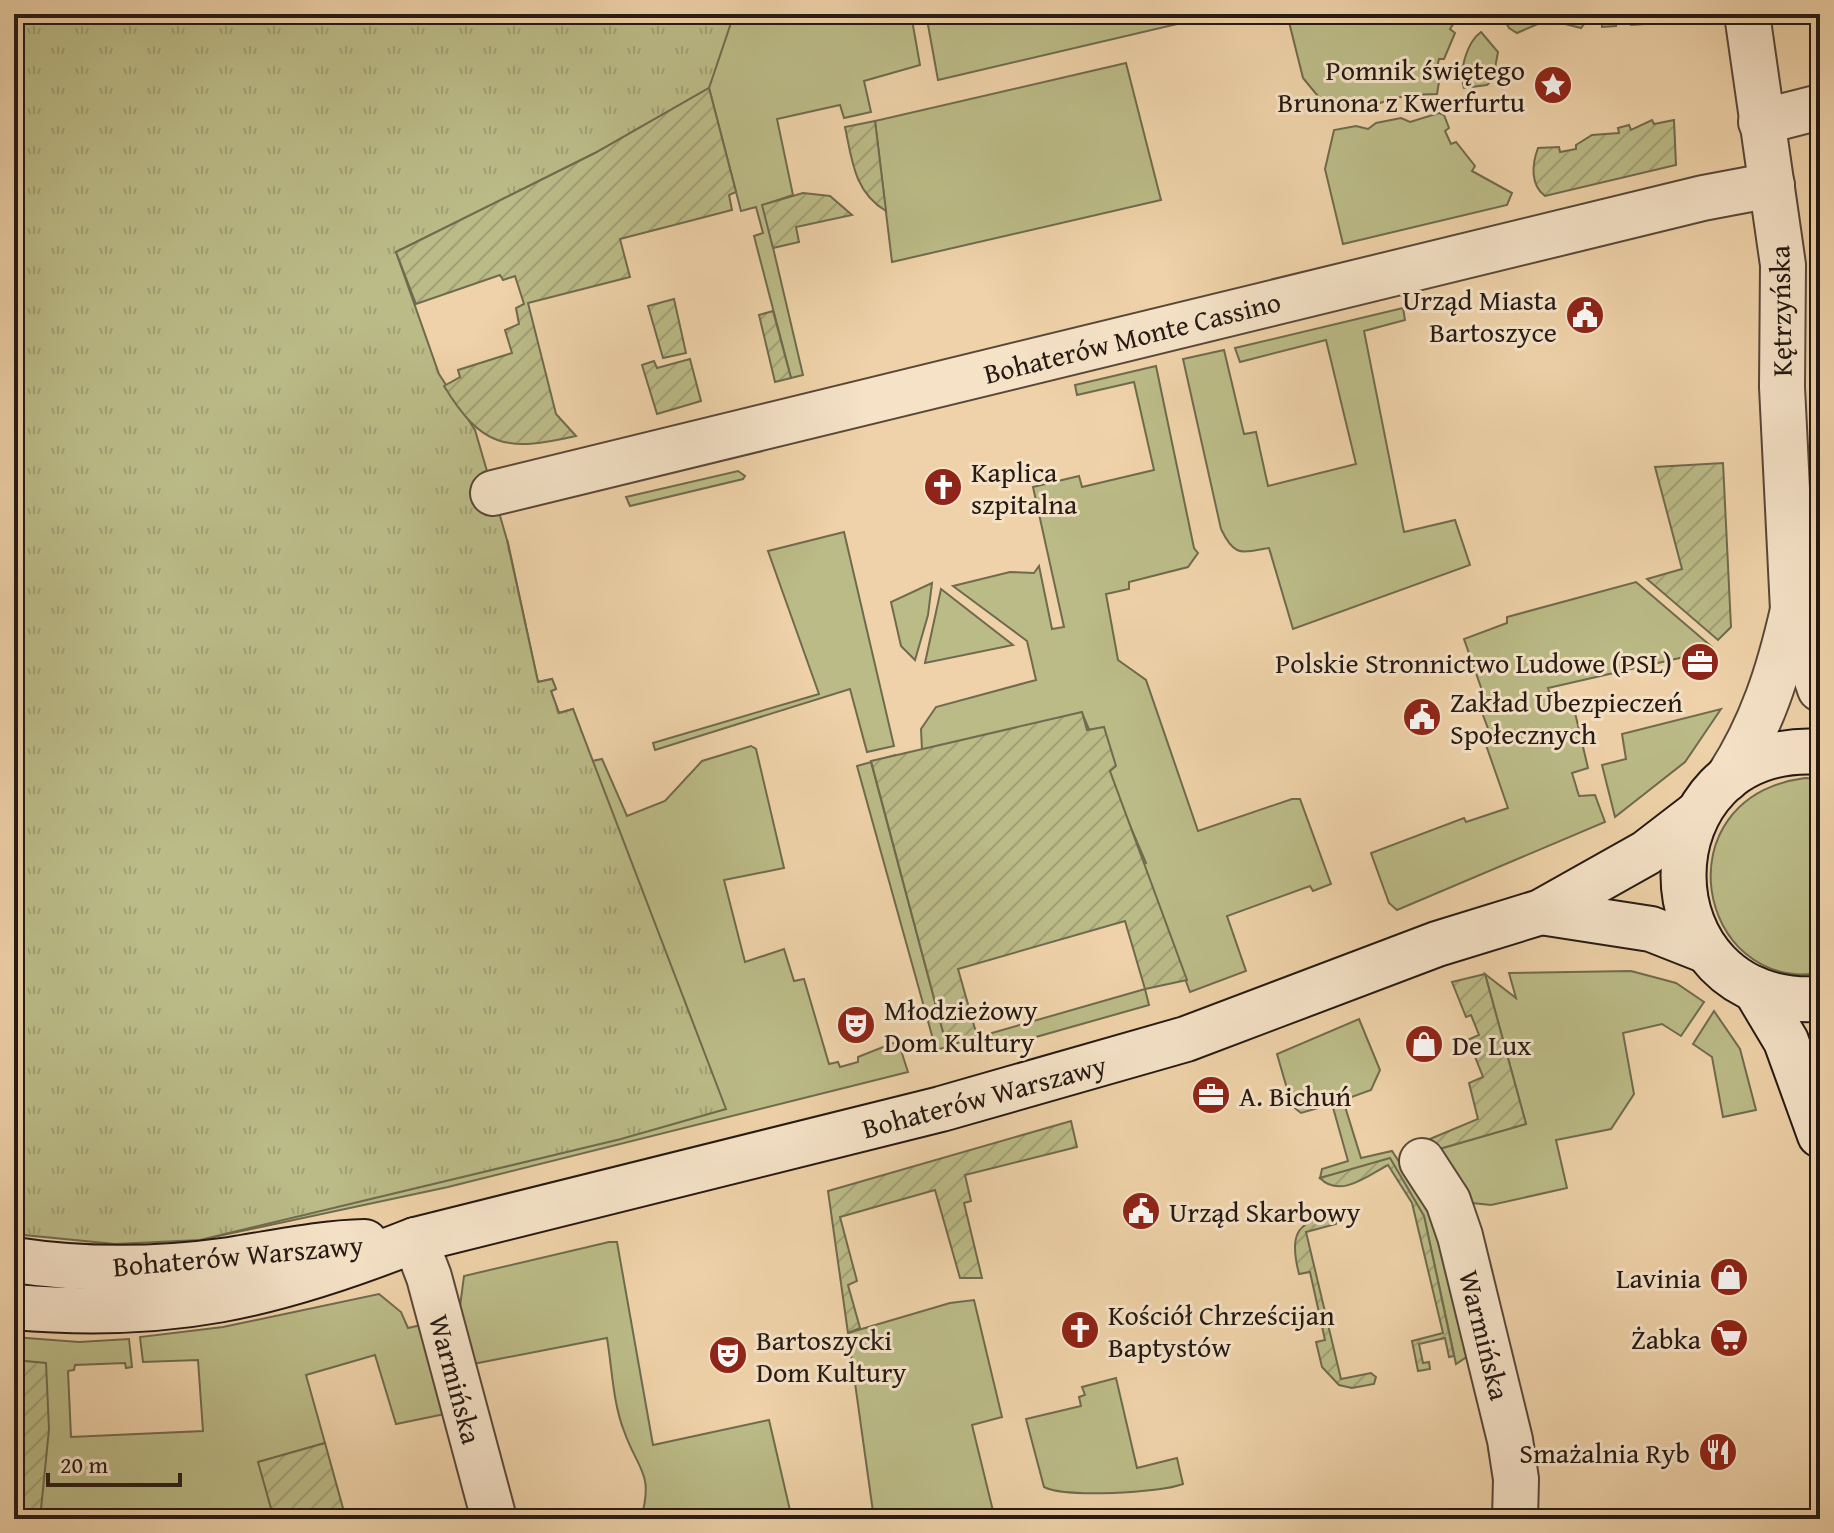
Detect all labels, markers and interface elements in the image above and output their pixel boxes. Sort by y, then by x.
place label: Pomnik świętego Brunona z Kwerfurtu [1278,49,1525,122]
place icon: Pomnik świętego Brunona z Kwerfurtu [1532,64,1574,106]
street label: Kętrzyńska [1758,244,1802,377]
place label: Urząd Miasta Bartoszyce [1402,279,1558,352]
street label: Bohaterów Monte Cassino [979,280,1285,394]
public building icon: Urząd Miasta Bartoszyce [1564,294,1606,336]
place label: Kaplica szpitalna [971,451,1078,524]
church icon: Kaplica szpitalna [922,466,964,508]
office icon: Polskie Stronnictwo Ludowe (PSL) [1679,641,1721,683]
place label: Polskie Stronnictwo Ludowe (PSL) [1275,642,1672,683]
place label: Zakład Ubezpieczeń Społecznych [1450,681,1683,754]
public building icon: Zakład Ubezpieczeń Społecznych [1401,696,1443,738]
place label: Młodzieżowy Dom Kultury [884,989,1038,1062]
theatre icon: Młodzieżowy Dom Kultury [835,1004,877,1046]
shop icon: De Lux [1403,1023,1445,1065]
place label: De Lux [1452,1024,1532,1065]
street label: Bohaterów Warszawy [857,1044,1111,1148]
office icon: A. Bichuń [1190,1074,1232,1116]
place label: A. Bichuń [1239,1075,1352,1116]
public building icon: Urząd Skarbowy [1120,1190,1162,1232]
place label: Urząd Skarbowy [1169,1191,1360,1232]
street label: Bohaterów Warszawy [111,1224,365,1286]
shop icon: Lavinia [1708,1256,1750,1298]
place label: Lavinia [1616,1257,1702,1298]
street label: Warmińska [1449,1266,1521,1405]
place label: Kościół Chrześcijan Baptystów [1108,1294,1335,1367]
church icon: Kościół Chrześcijan Baptystów [1059,1309,1101,1351]
street label: Warmińska [419,1310,493,1449]
supermarket icon: Żabka [1708,1317,1750,1359]
place label: Żabka [1631,1318,1702,1359]
place label: Bartoszycki Dom Kultury [756,1319,906,1392]
theatre icon: Bartoszycki Dom Kultury [707,1334,749,1376]
restaurant icon: Smażalnia Ryb [1697,1431,1739,1473]
place label: Smażalnia Ryb [1519,1432,1690,1473]
scale bar [48,1437,180,1487]
text: 20 m [60,1447,108,1482]

